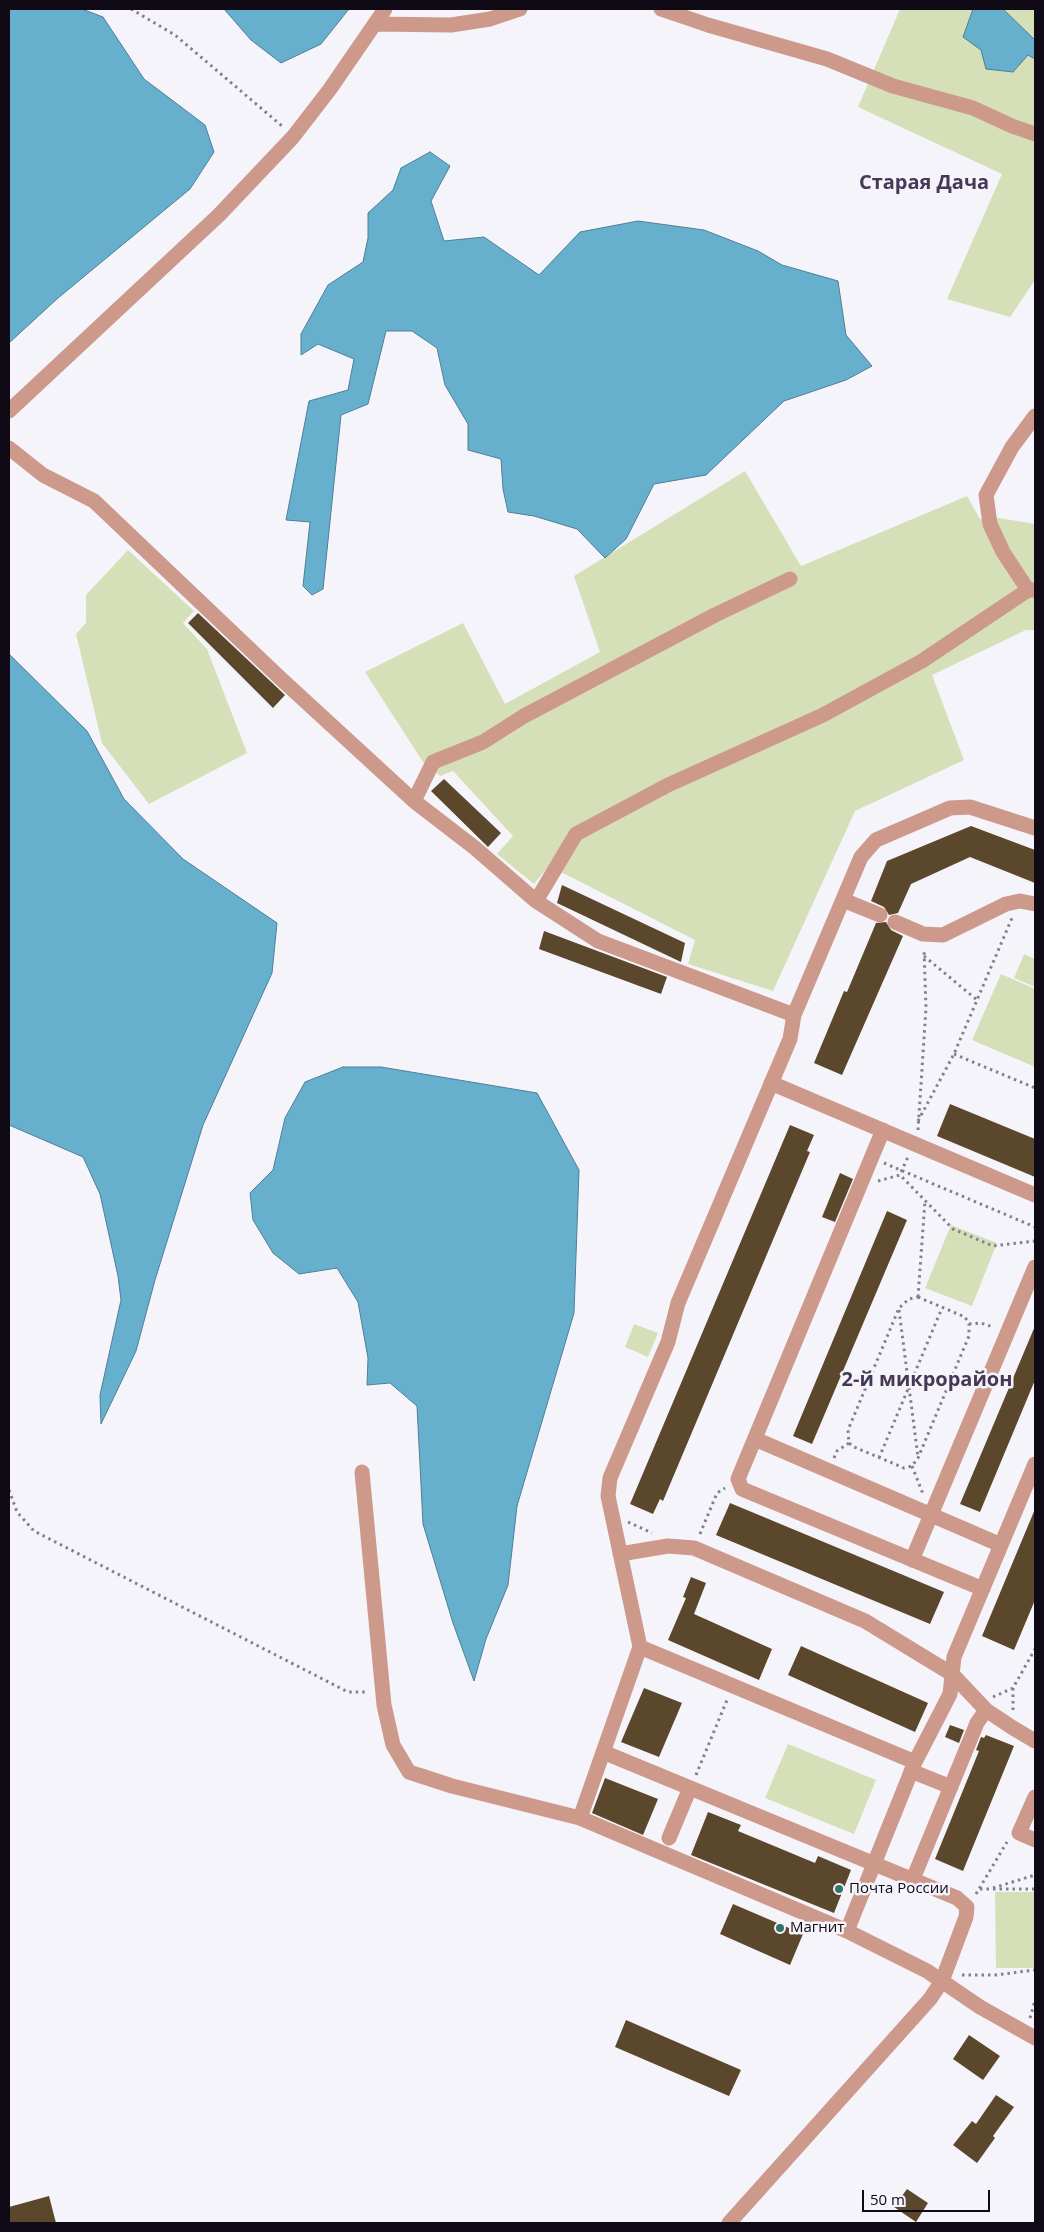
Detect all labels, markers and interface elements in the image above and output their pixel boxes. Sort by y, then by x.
district label: Старая Дача [859,171,989,195]
district label: 2-й микрорайон [842,1368,1012,1392]
place label: Почта России [849,1880,949,1898]
marker: Почта России [833,1883,845,1895]
place label: Магнит [790,1919,844,1937]
marker: Магнит [774,1922,786,1934]
scale bar [864,2180,992,2212]
text: 50 m [870,2189,905,2209]

